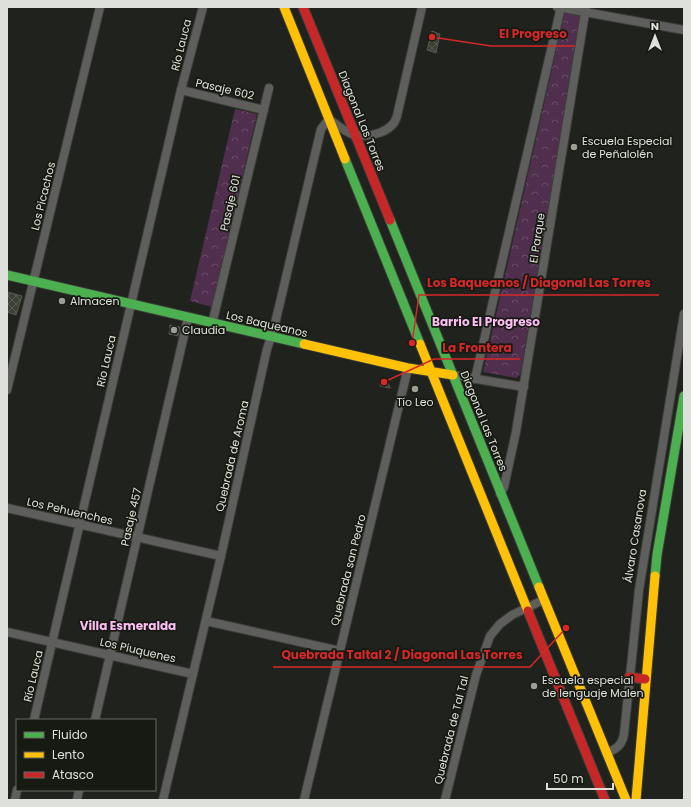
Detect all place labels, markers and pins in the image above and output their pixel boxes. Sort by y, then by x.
callout: El Progreso [491,22,575,46]
place label: Escuela Especial de Peñalolén [582,133,672,162]
marker: Escuela Especial de Peñalolén [569,142,579,152]
callout: Los Baqueanos / Diagonal Las Torres [419,271,659,295]
place label: Almacen [70,293,119,309]
marker: Almacen [57,296,67,306]
place label: Claudia [182,322,225,338]
marker: Claudia [169,325,179,335]
callout: La Frontera [434,335,520,359]
marker: Tío Leo [410,384,420,394]
place label: Tío Leo [396,394,434,410]
callout: Quebrada Taltal 2 / Diagonal Las Torres [273,643,530,667]
place label: Escuela especial de lenguaje Malen [542,672,644,701]
marker: Escuela especial de lenguaje Malen [529,681,539,691]

